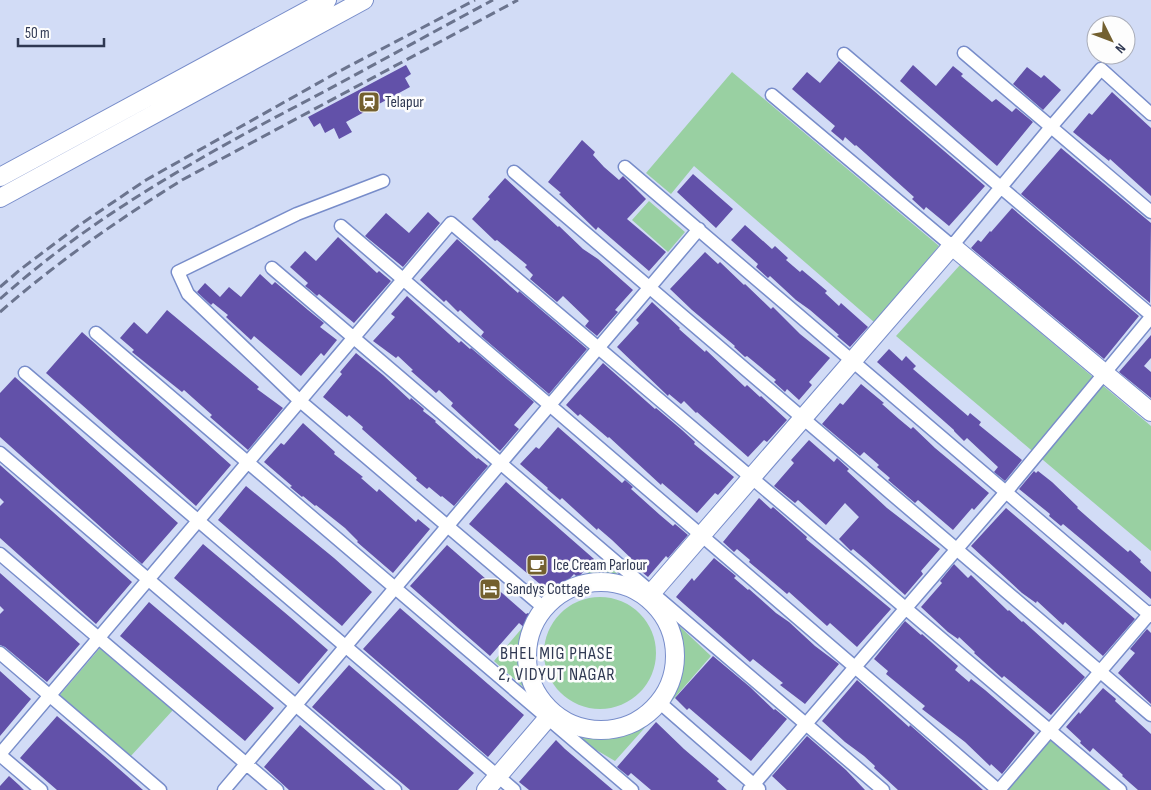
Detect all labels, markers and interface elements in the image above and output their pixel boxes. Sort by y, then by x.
scale bar [18,15,104,47]
north arrow [1086,15,1136,65]
text: 50 m [25,24,50,43]
text: N [1111,40,1129,57]
station icon: Telapur [357,90,381,114]
place label: Telapur [385,93,424,112]
cafe icon: Ice Cream Parlour [525,553,549,577]
place label: Ice Cream Parlour [553,556,648,575]
hotel icon: Sandys Cottage [478,577,502,601]
place label: Sandys Cottage [506,580,590,599]
district label: BHEL MIG PHASE 2, VIDYUT NAGAR [498,643,616,685]

